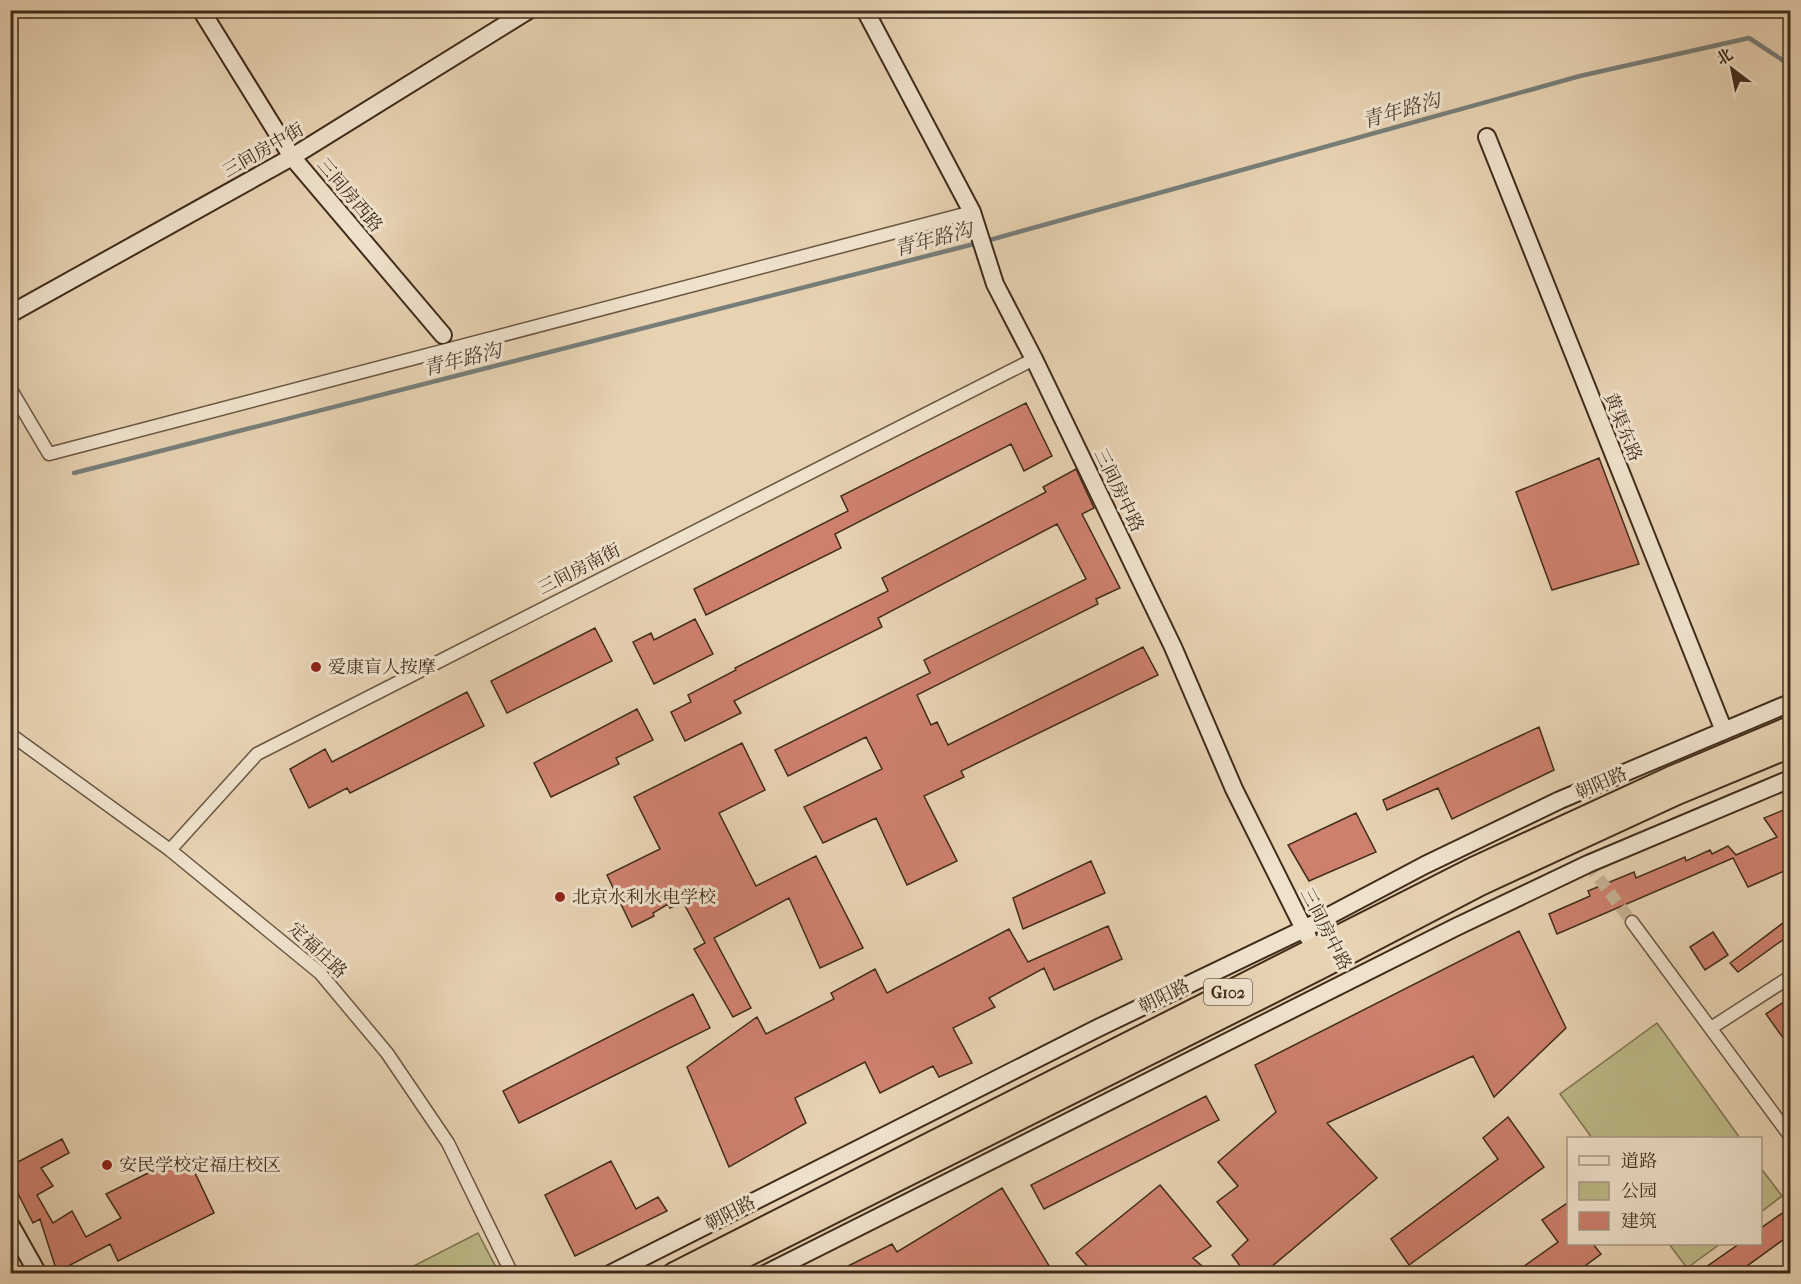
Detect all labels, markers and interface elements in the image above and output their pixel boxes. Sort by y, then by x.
north arrow [1702,39,1762,99]
text: 北 [1712,44,1736,69]
water label: 青年路沟 [1360,88,1446,133]
street label: 三间房中街 [219,119,307,182]
street label: 三间房西路 [313,154,387,237]
water label: 青年路沟 [892,217,978,261]
water label: 青年路沟 [421,338,507,380]
street label: 黄渠东路 [1599,390,1646,464]
street label: 三间房中路 [1089,445,1148,535]
street label: 三间房南街 [534,540,624,599]
place label: 爱康盲人按摩 [328,657,436,678]
marker: 爱康盲人按摩 [309,660,323,674]
street label: 朝阳路 [1572,763,1630,804]
street label: 三间房中路 [1296,884,1355,974]
place label: 北京水利水电学校 [572,887,716,908]
marker: 北京水利水电学校 [553,890,567,904]
street label: 定福庄路 [284,918,351,983]
street label: 朝阳路 [1135,975,1193,1018]
road number: G102 [1204,979,1252,1005]
legend [1567,1137,1762,1245]
text: 道路 [1621,1151,1657,1172]
place label: 安民学校定福庄校区 [119,1155,281,1176]
marker: 安民学校定福庄校区 [100,1158,114,1172]
text: 公园 [1621,1181,1657,1202]
street label: 朝阳路 [701,1192,759,1235]
text: 建筑 [1621,1211,1657,1232]

